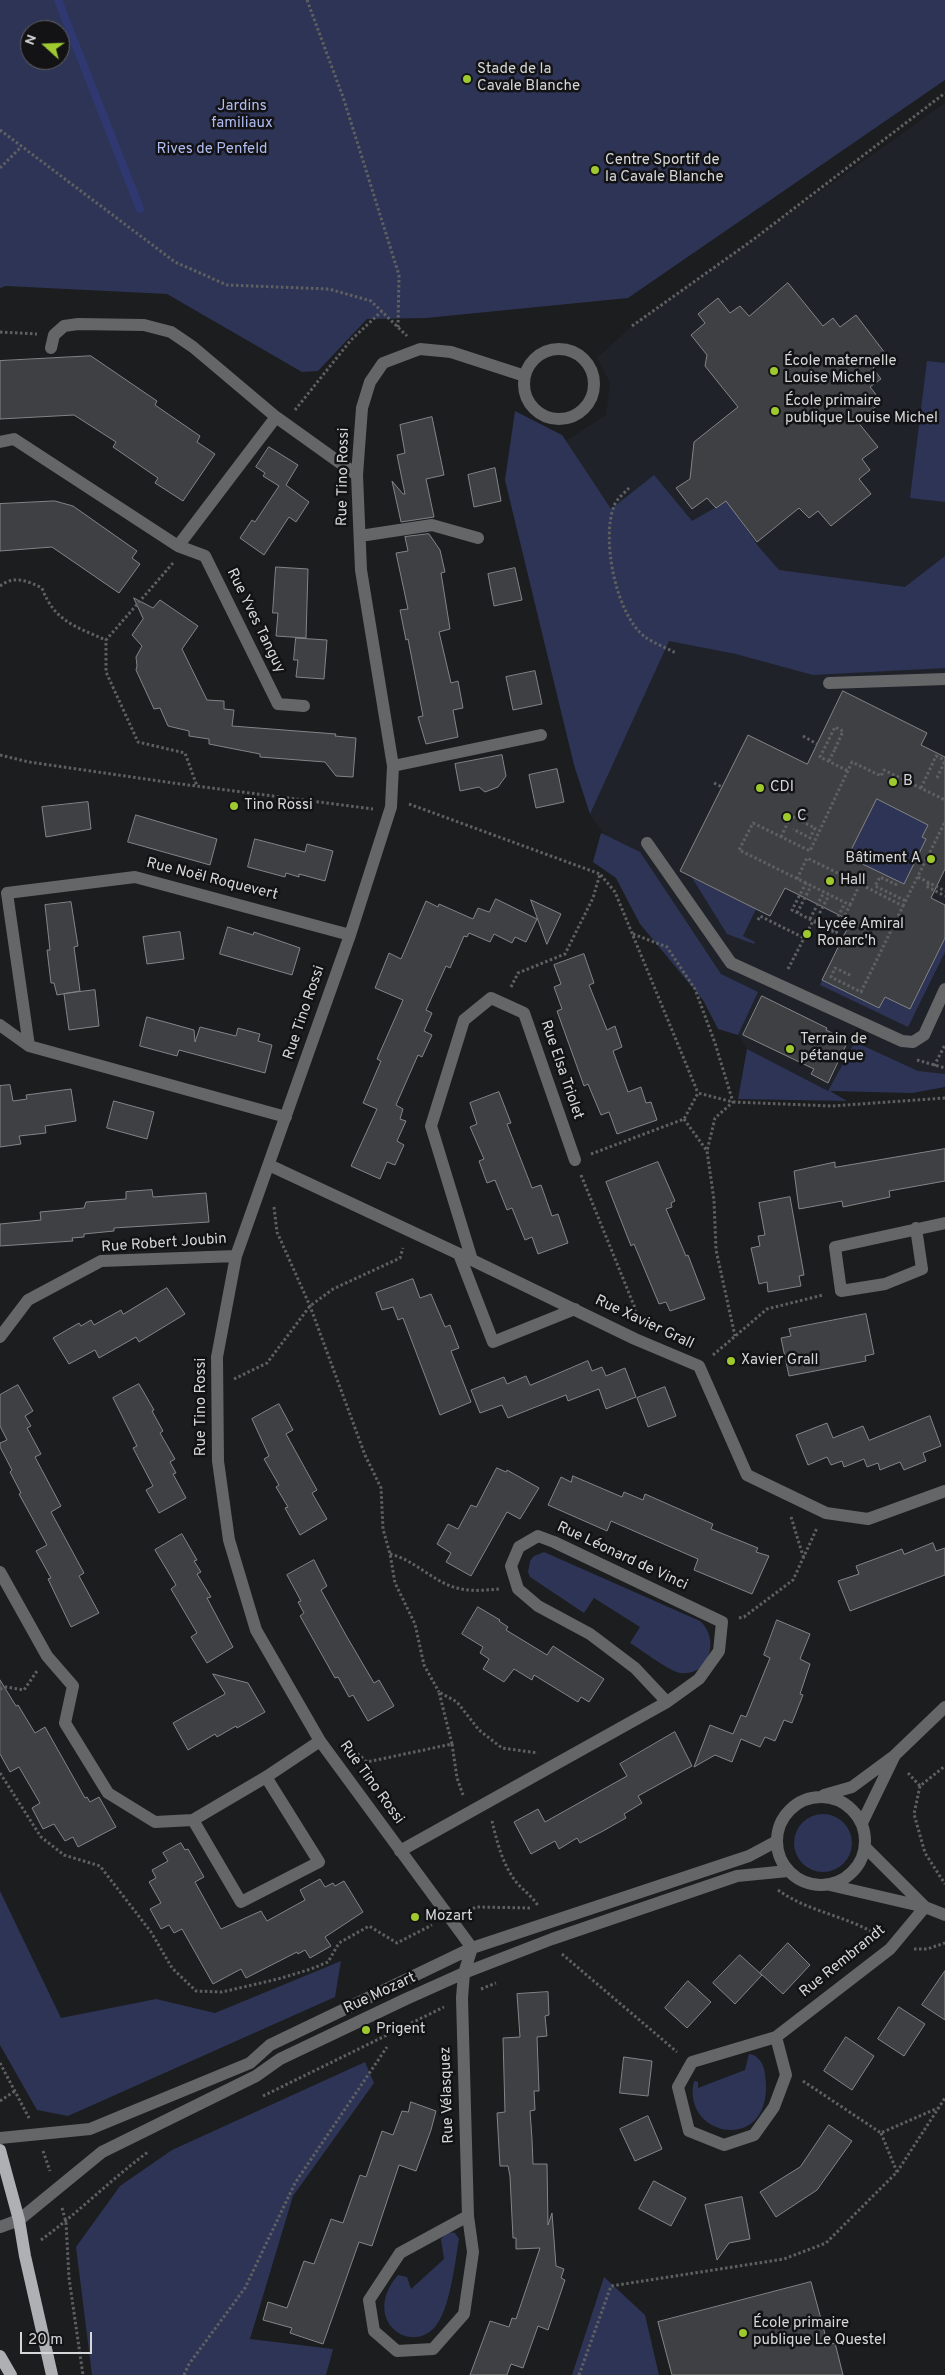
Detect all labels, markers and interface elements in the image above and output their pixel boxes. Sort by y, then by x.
north arrow [20,20,70,70]
text: N [22,32,41,48]
place label: Stade de la Cavale Blanche [477,61,580,96]
marker: Stade de la Cavale Blanche [461,73,473,85]
park label: Jardins familiaux [211,98,273,133]
park label: Rives de Penfeld [156,141,268,159]
place label: Centre Sportif de la Cavale Blanche [605,152,723,187]
marker: Centre Sportif de la Cavale Blanche [589,164,601,176]
place label: École maternelle Louise Michel [784,353,897,388]
marker: École maternelle Louise Michel [768,365,780,377]
place label: École primaire publique Louise Michel [785,393,938,428]
marker: École primaire publique Louise Michel [769,405,781,417]
street label: Rue Tino Rossi [334,428,354,526]
street label: Rue Yves Tanguy [222,566,288,676]
place label: B [903,773,913,791]
marker: B [887,776,899,788]
place label: CDI [770,779,794,797]
marker: CDI [754,782,766,794]
place label: Tino Rossi [244,797,313,815]
marker: Tino Rossi [228,800,240,812]
place label: C [797,808,807,826]
marker: C [781,811,793,823]
place label: Bâtiment A [845,850,921,868]
marker: Bâtiment A [925,853,937,865]
street label: Rue Noël Roquevert [144,855,280,905]
place label: Hall [840,872,866,890]
marker: Hall [824,875,836,887]
place label: Lycée Amiral Ronarc'h [817,916,904,951]
marker: Lycée Amiral Ronarc'h [801,928,813,940]
street label: Rue Tino Rossi [280,963,330,1063]
street label: Rue Elsa Triolet [536,1018,586,1122]
place label: Terrain de pétanque [800,1031,867,1066]
marker: Terrain de pétanque [784,1043,796,1055]
street label: Rue Robert Joubin [101,1231,227,1257]
street label: Rue Xavier Grall [592,1292,696,1354]
place label: Xavier Grall [741,1352,818,1370]
marker: Xavier Grall [725,1355,737,1367]
street label: Rue Tino Rossi [193,1358,211,1456]
street label: Rue Léonard de Vinci [554,1519,690,1595]
street label: Rue Tino Rossi [335,1738,407,1828]
place label: Mozart [425,1908,473,1926]
marker: Mozart [409,1911,421,1923]
street label: Rue Rembrandt [797,1922,889,2002]
street label: Rue Mozart [341,1969,419,2019]
place label: Prigent [376,2021,425,2039]
marker: Prigent [360,2024,372,2036]
street label: Rue Vélasquez [437,2046,459,2144]
place label: École primaire publique Le Questel [753,2315,886,2350]
scale bar [22,2322,95,2354]
marker: École primaire publique Le Questel [737,2327,749,2339]
text: 20 m [28,2331,63,2350]

